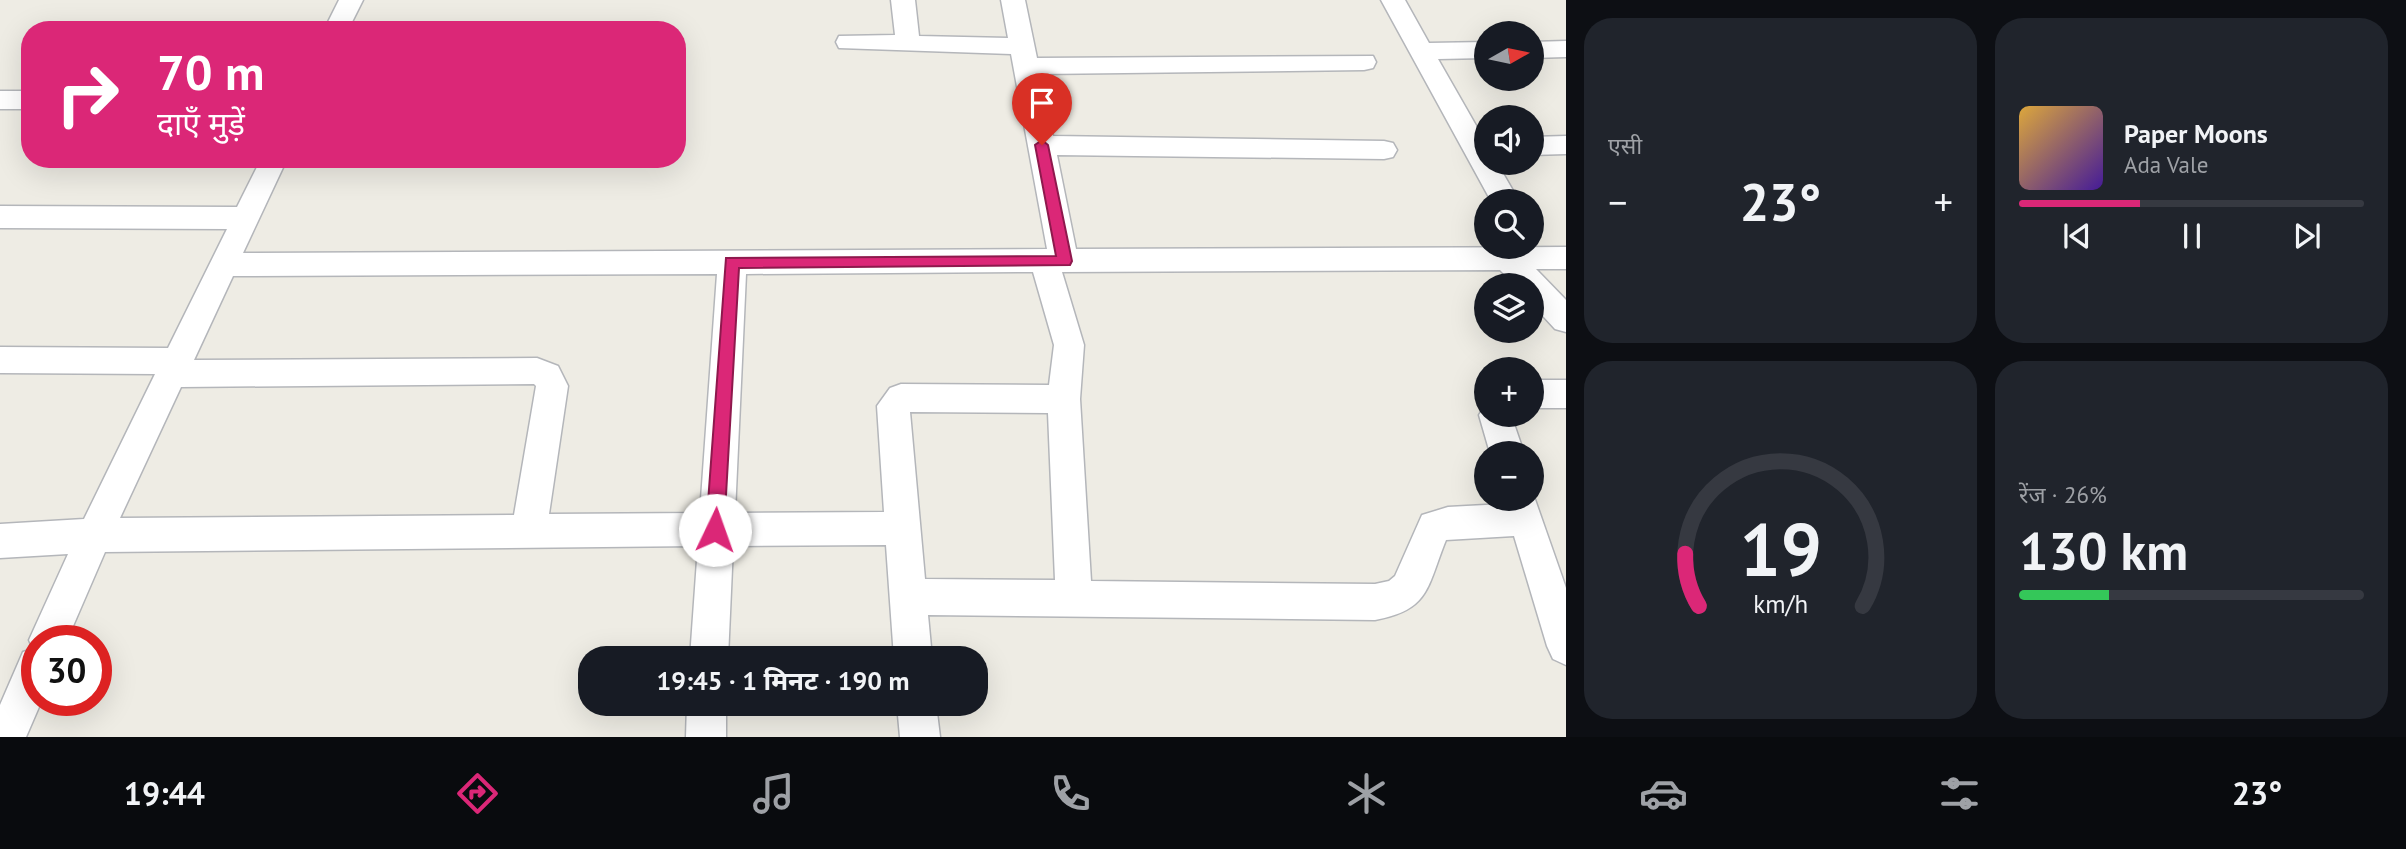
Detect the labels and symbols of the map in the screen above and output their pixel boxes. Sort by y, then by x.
north arrow [1474,21,1544,91]
pin [1012,73,1072,145]
position arrow [678,493,752,567]
speed limit sign: 30 [21,625,112,716]

